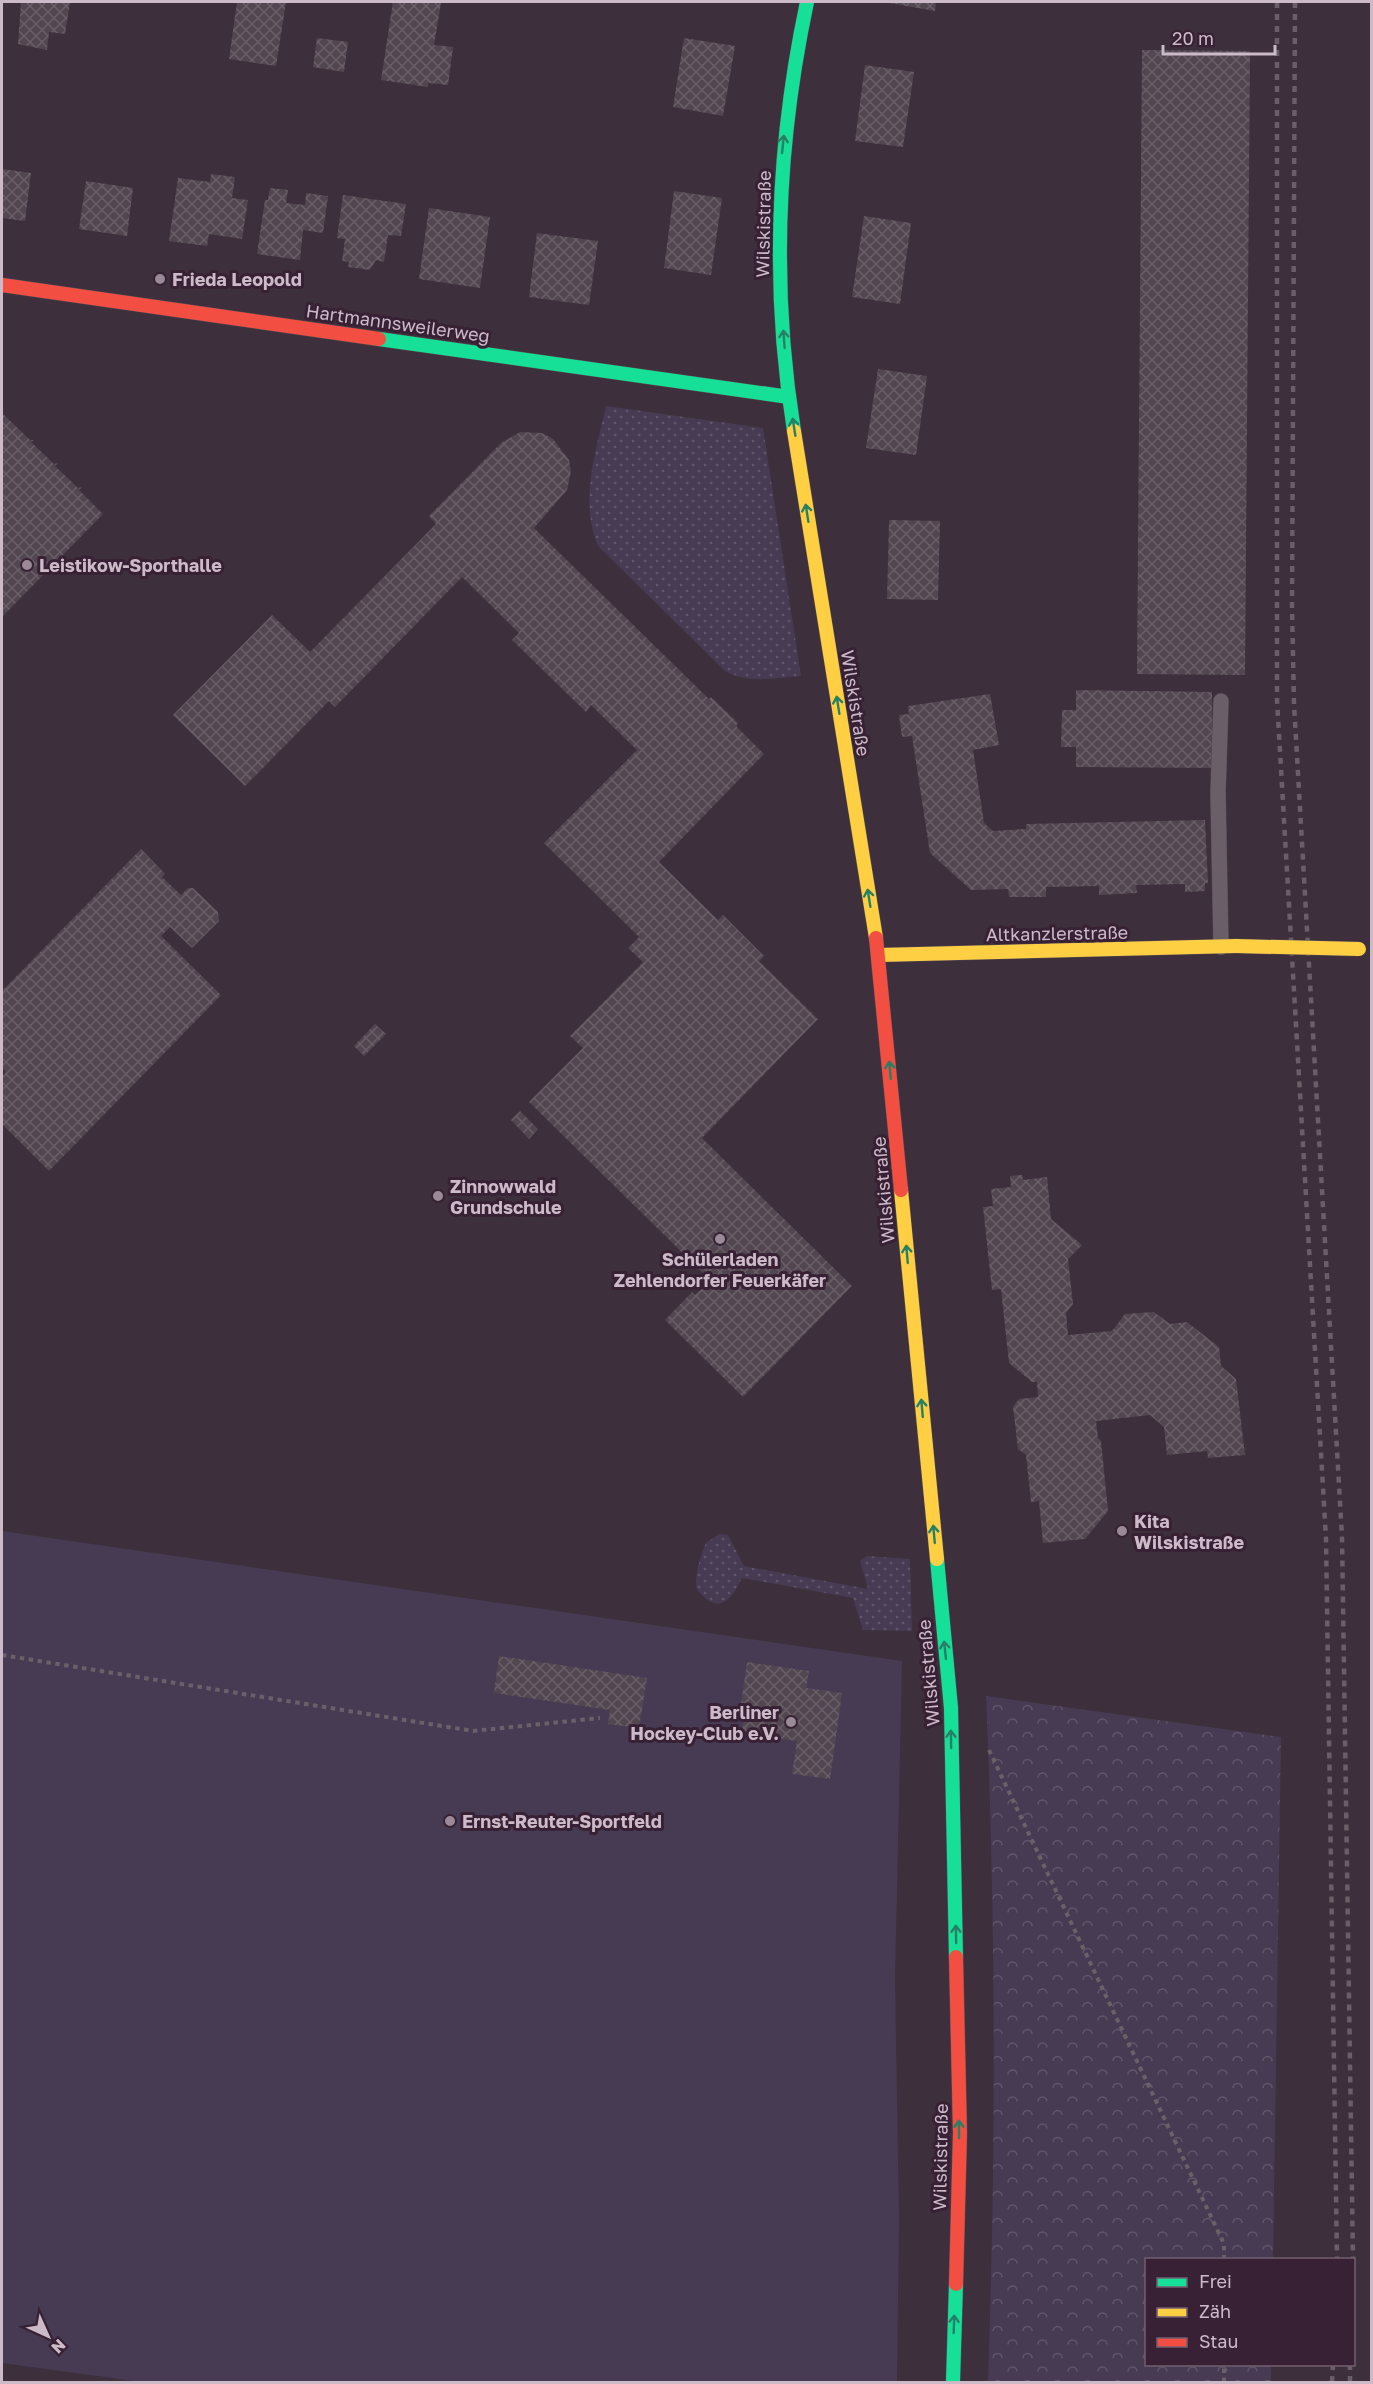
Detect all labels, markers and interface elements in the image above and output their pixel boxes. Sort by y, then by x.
scale bar [1163,18,1276,56]
text: 20 m [1172,27,1214,49]
one-way arrow [778,134,789,154]
street label: Wilskistraße [751,170,775,278]
place label: Frieda Leopold [172,268,302,290]
marker: Frieda Leopold [153,272,167,286]
street label: Hartmannsweilerweg [305,299,491,347]
one-way arrow [778,329,789,349]
one-way arrow [788,418,799,438]
one-way arrow [802,503,813,523]
place label: Leistikow-Sporthalle [39,554,222,576]
marker: Leistikow-Sporthalle [20,558,34,572]
street label: Wilskistraße [837,648,875,758]
one-way arrow [833,696,844,716]
one-way arrow [864,888,875,908]
street label: Altkanzlerstraße [986,921,1128,945]
one-way arrow [884,1060,895,1080]
street label: Wilskistraße [867,1136,899,1244]
place label: Zinnowwald Grundschule [450,1175,562,1218]
marker: Zinnowwald Grundschule [431,1189,445,1203]
marker: Schülerladen Zehlendorfer Feuerkäfer [713,1232,727,1246]
one-way arrow [901,1245,912,1265]
place label: Schülerladen Zehlendorfer Feuerkäfer [614,1248,826,1291]
one-way arrow [916,1399,927,1419]
place label: Kita Wilskistraße [1134,1510,1245,1553]
one-way arrow [928,1524,939,1544]
marker: Kita Wilskistraße [1115,1524,1129,1538]
street label: Wilskistraße [912,1619,944,1727]
one-way arrow [939,1640,950,1660]
place label: Berliner Hockey-Club e.V. [630,1701,779,1744]
marker: Berliner Hockey-Club e.V. [784,1715,798,1729]
one-way arrow [946,1730,957,1750]
place label: Ernst-Reuter-Sportfeld [462,1810,662,1832]
marker: Ernst-Reuter-Sportfeld [443,1814,457,1828]
one-way arrow [950,1925,962,1945]
street label: Wilskistraße [928,2103,952,2211]
one-way arrow [953,2120,965,2140]
legend [1145,2258,1355,2366]
text: Frei [1199,2270,1232,2292]
text: Zäh [1199,2300,1231,2322]
north arrow [18,2306,78,2366]
one-way arrow [949,2315,960,2335]
text: Stau [1199,2330,1238,2352]
text: N [47,2335,70,2358]

